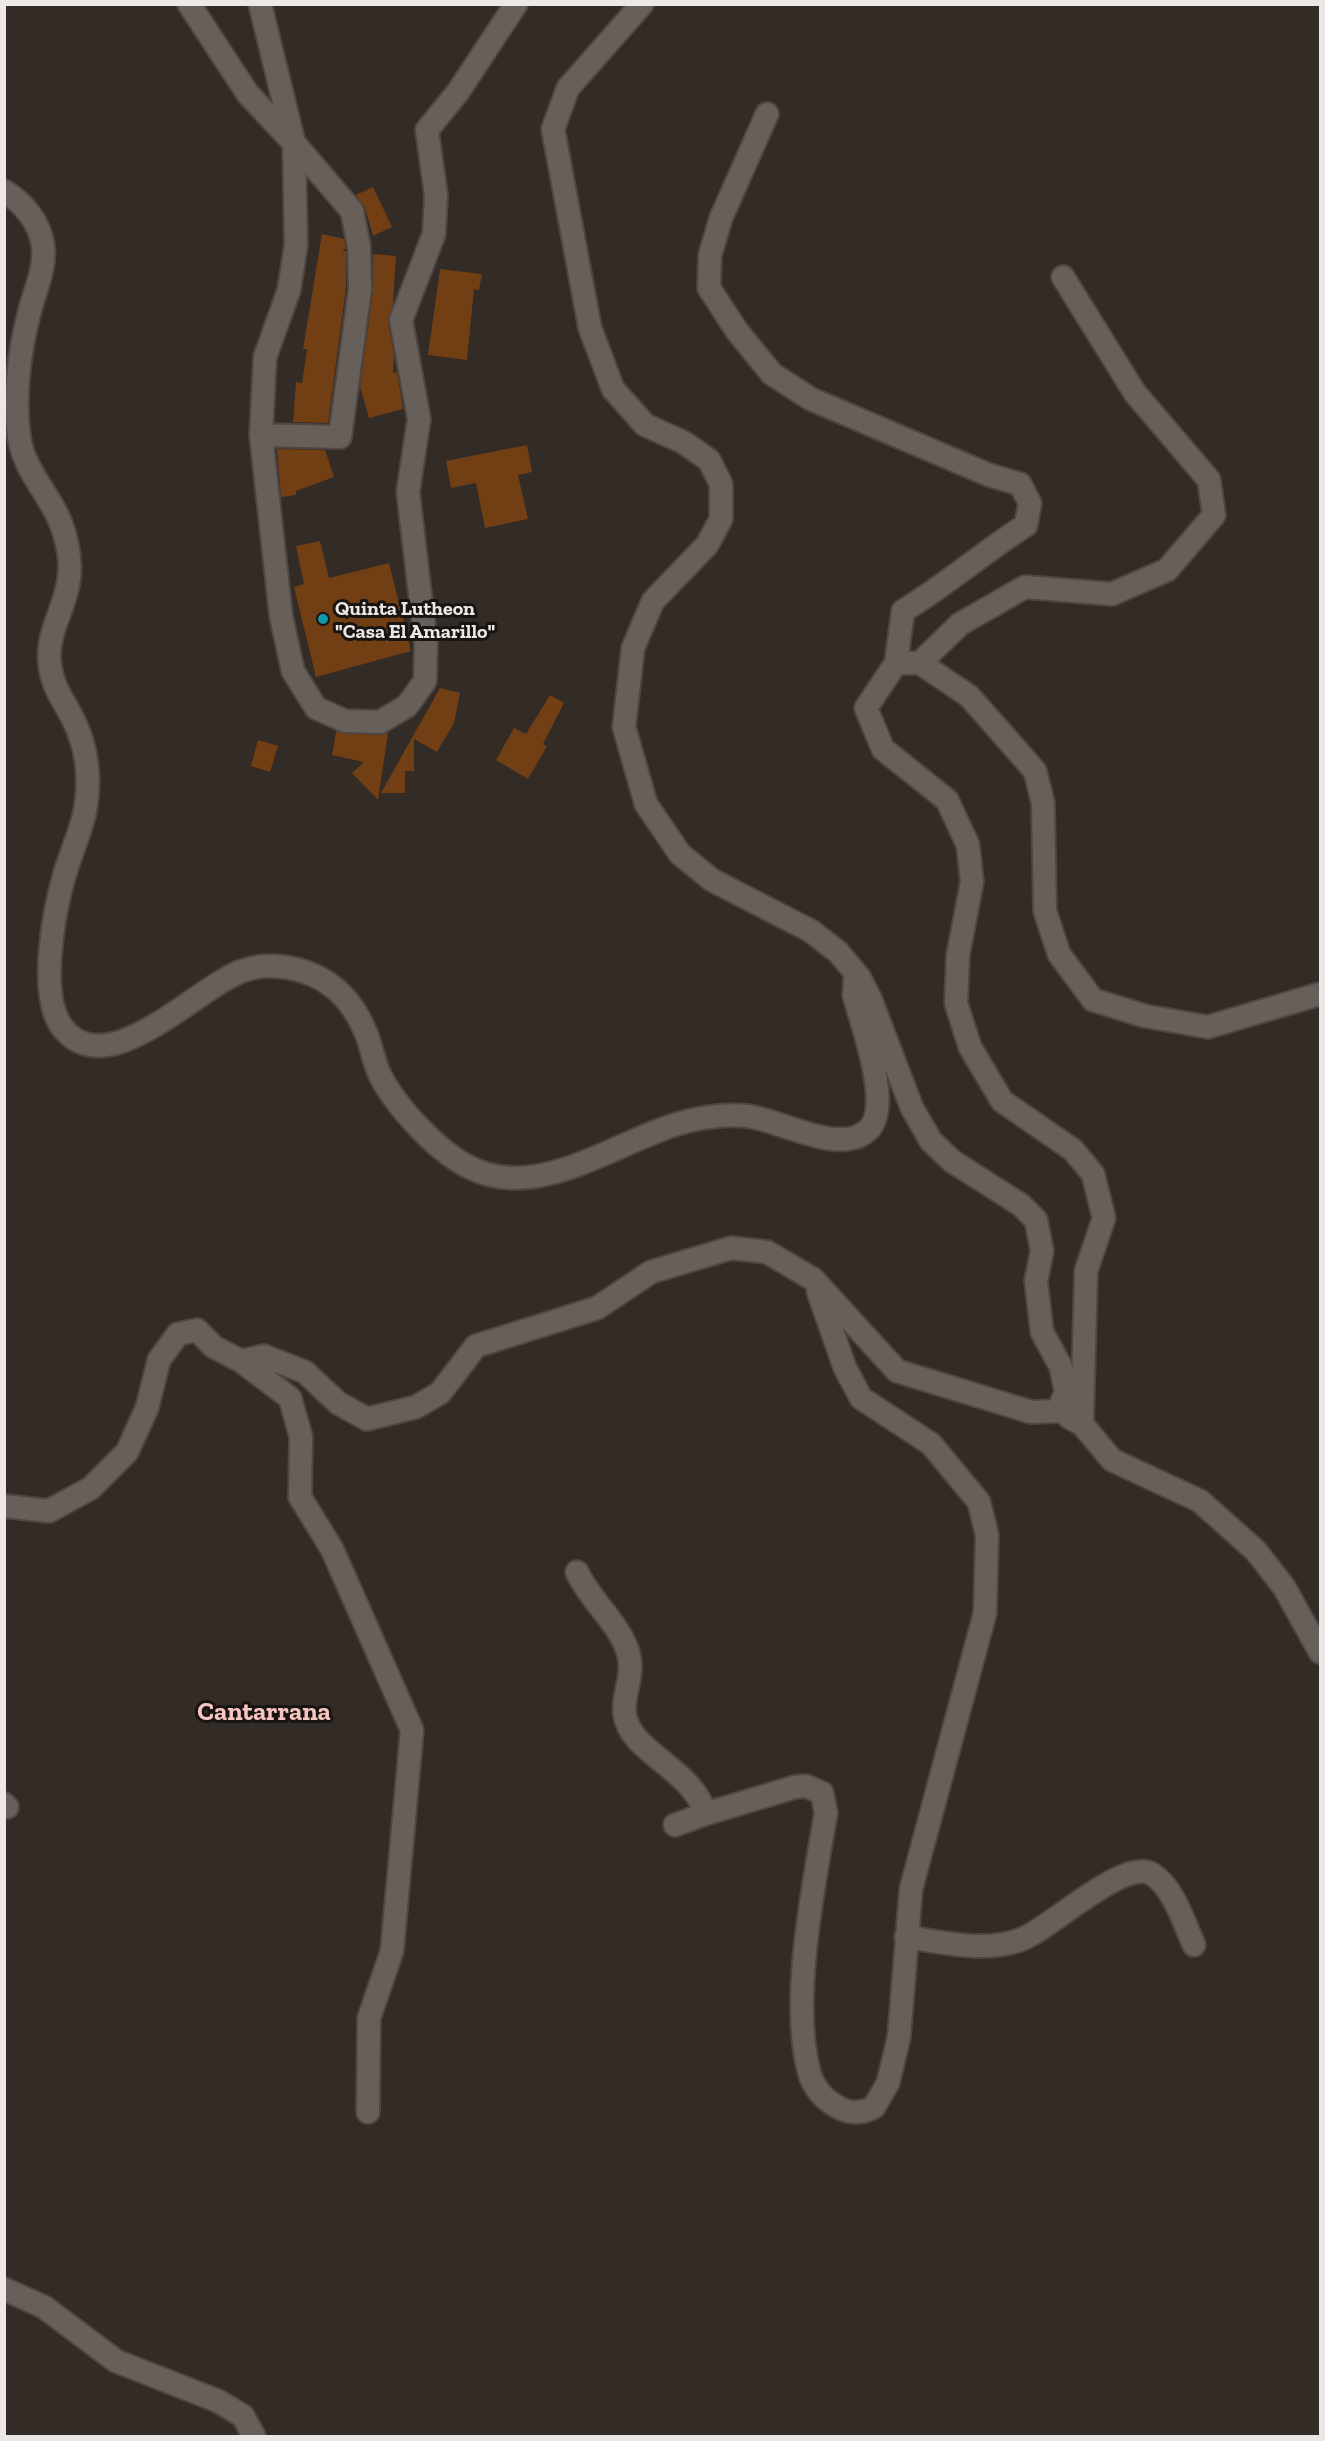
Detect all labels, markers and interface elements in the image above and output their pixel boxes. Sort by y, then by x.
place label: Quinta Lutheon "Casa El Amarillo" [335,596,495,643]
marker: Quinta Lutheon "Casa El Amarillo" [316,612,330,626]
district label: Cantarrana [197,1695,331,1727]

